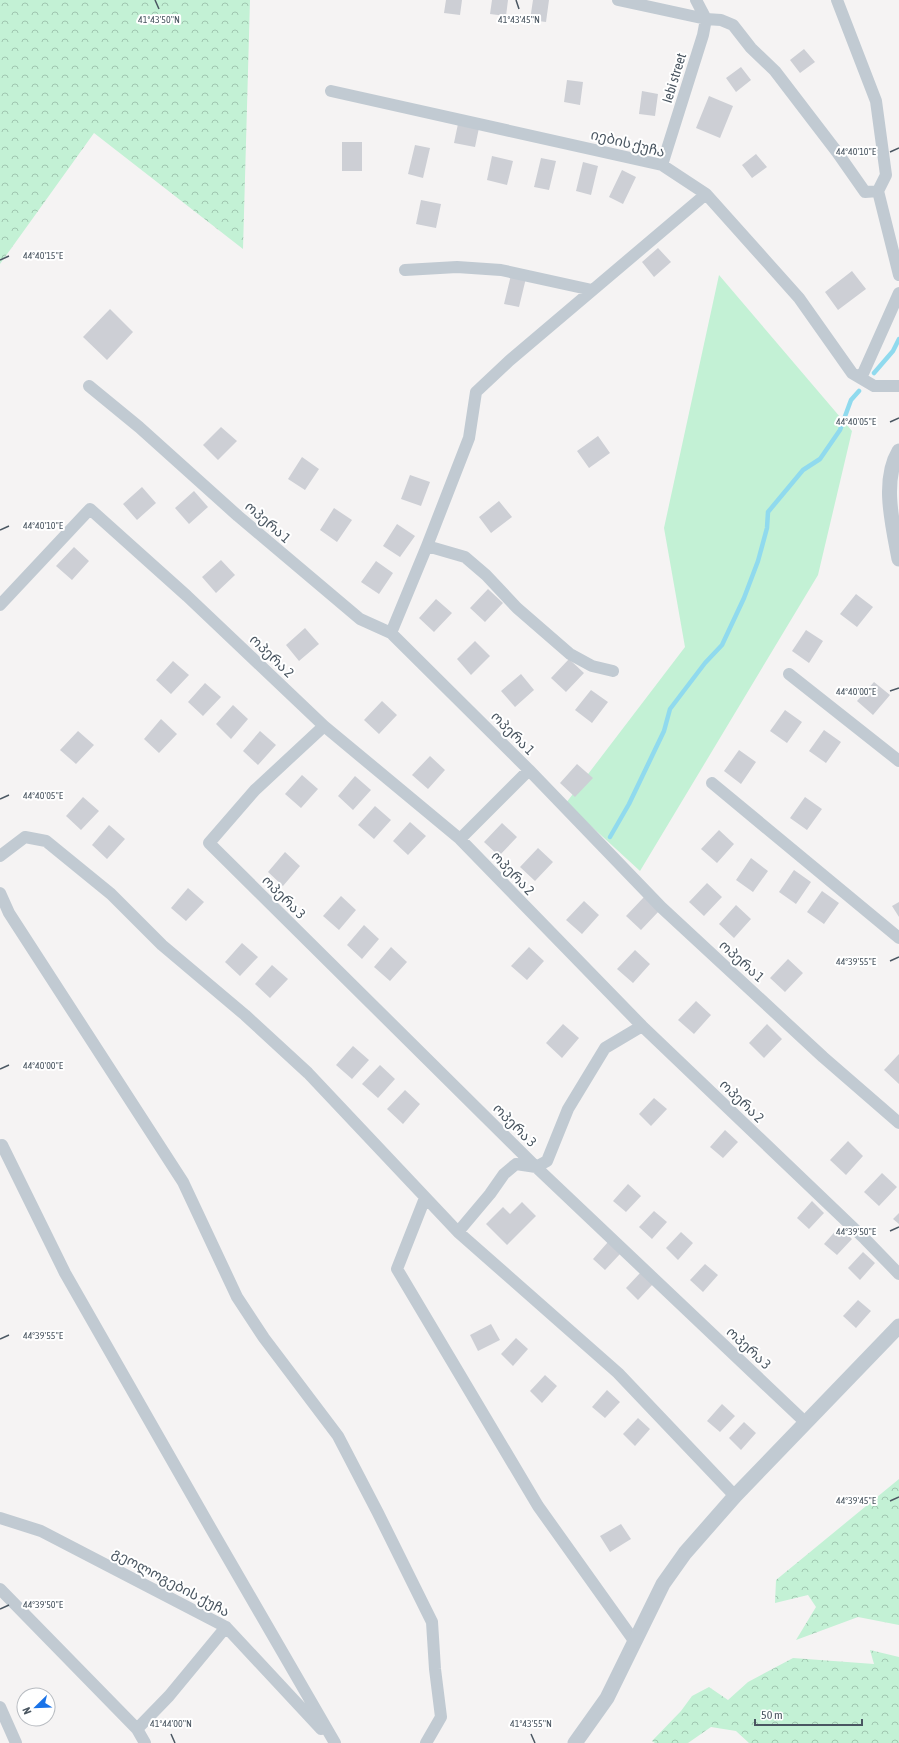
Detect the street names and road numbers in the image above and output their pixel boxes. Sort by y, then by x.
street label: Iebi street [659,51,689,105]
street label: იების ქუჩა [589,126,667,161]
street label: ოპერა 1 [241,498,294,547]
street label: ოპერა 2 [246,631,297,681]
street label: ოპერა 1 [487,708,538,759]
street label: ოპერა 2 [488,848,538,899]
street label: ოპერა 3 [258,872,309,923]
street label: ოპერა 1 [716,937,768,986]
street label: ოპერა 2 [716,1076,767,1126]
street label: ოპერა 3 [489,1100,540,1151]
street label: ოპერა 3 [723,1324,774,1373]
street label: გეოლოგების ქუჩა [109,1544,232,1621]

